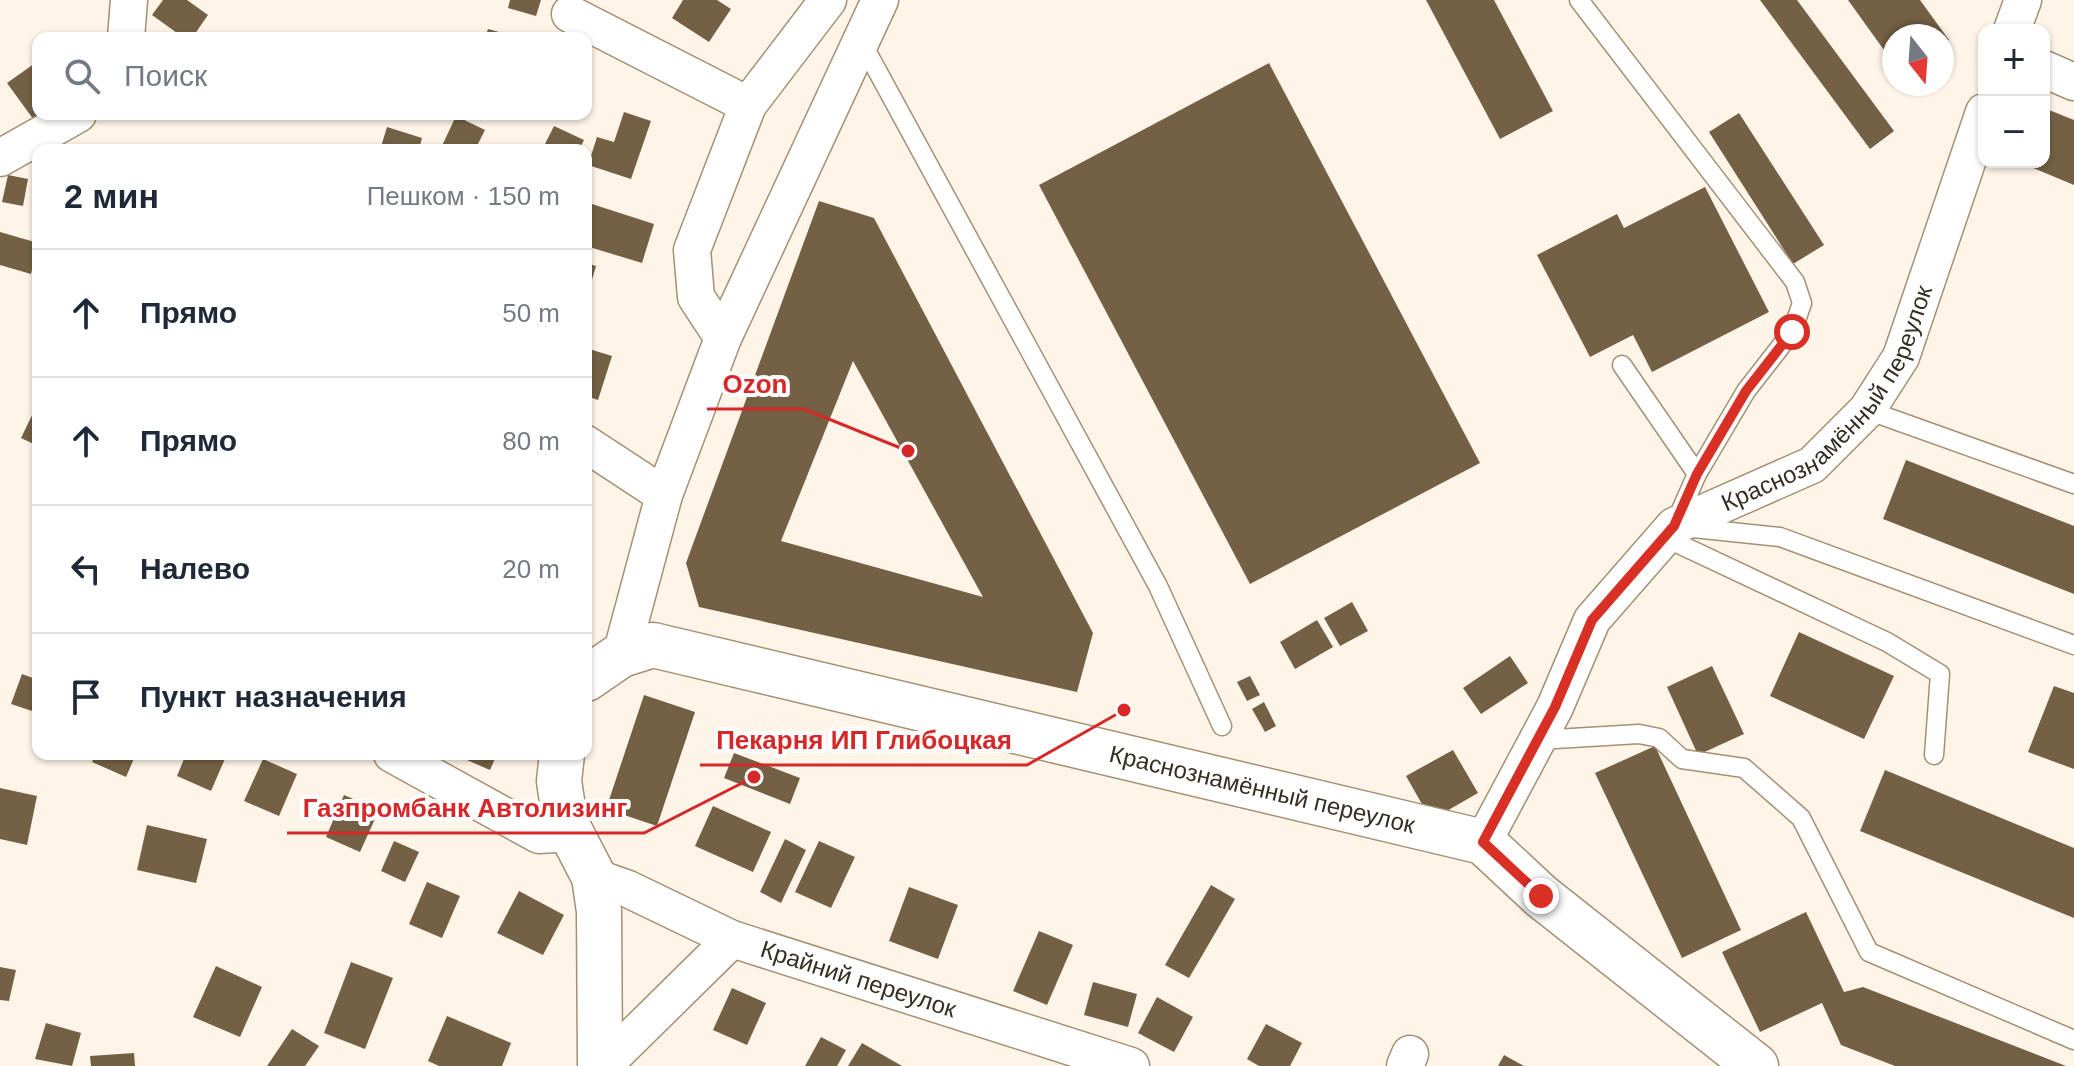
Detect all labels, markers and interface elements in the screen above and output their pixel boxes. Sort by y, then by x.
north arrow [1882,24,1954,96]
map controls [1978,24,2050,168]
button: + [1978,24,2050,96]
search box [32,32,592,120]
icon: search [60,54,104,98]
text: Поиск [124,59,207,92]
button: − [1978,96,2050,168]
text: 2 мин [64,177,159,215]
text: Пешком · 150 m [367,181,560,211]
street label: Краснознамённый переулок [1717,281,1937,516]
icon: ahead [64,291,108,335]
text: Прямо [140,296,237,329]
text: 50 m [502,298,560,328]
route start [1774,314,1810,350]
callout: Ozon [707,359,804,409]
text: Ozon [723,369,788,399]
icon: ahead [64,419,108,463]
text: Прямо [140,424,237,457]
text: 80 m [502,426,560,456]
icon: left [64,547,108,591]
text: Налево [140,552,250,585]
text: 20 m [502,554,560,584]
icon: arrive [64,675,108,719]
text: Пункт назначения [140,680,407,713]
callout: Пекарня ИП Глибоцкая [700,715,1027,765]
text: Пекарня ИП Глибоцкая [716,725,1012,755]
street label: Краснознамённый переулок [1107,740,1418,838]
callout: Газпромбанк Автолизинг [287,783,644,833]
text: Газпромбанк Автолизинг [303,793,627,823]
route end [1523,878,1559,914]
street label: Крайний переулок [758,935,960,1023]

